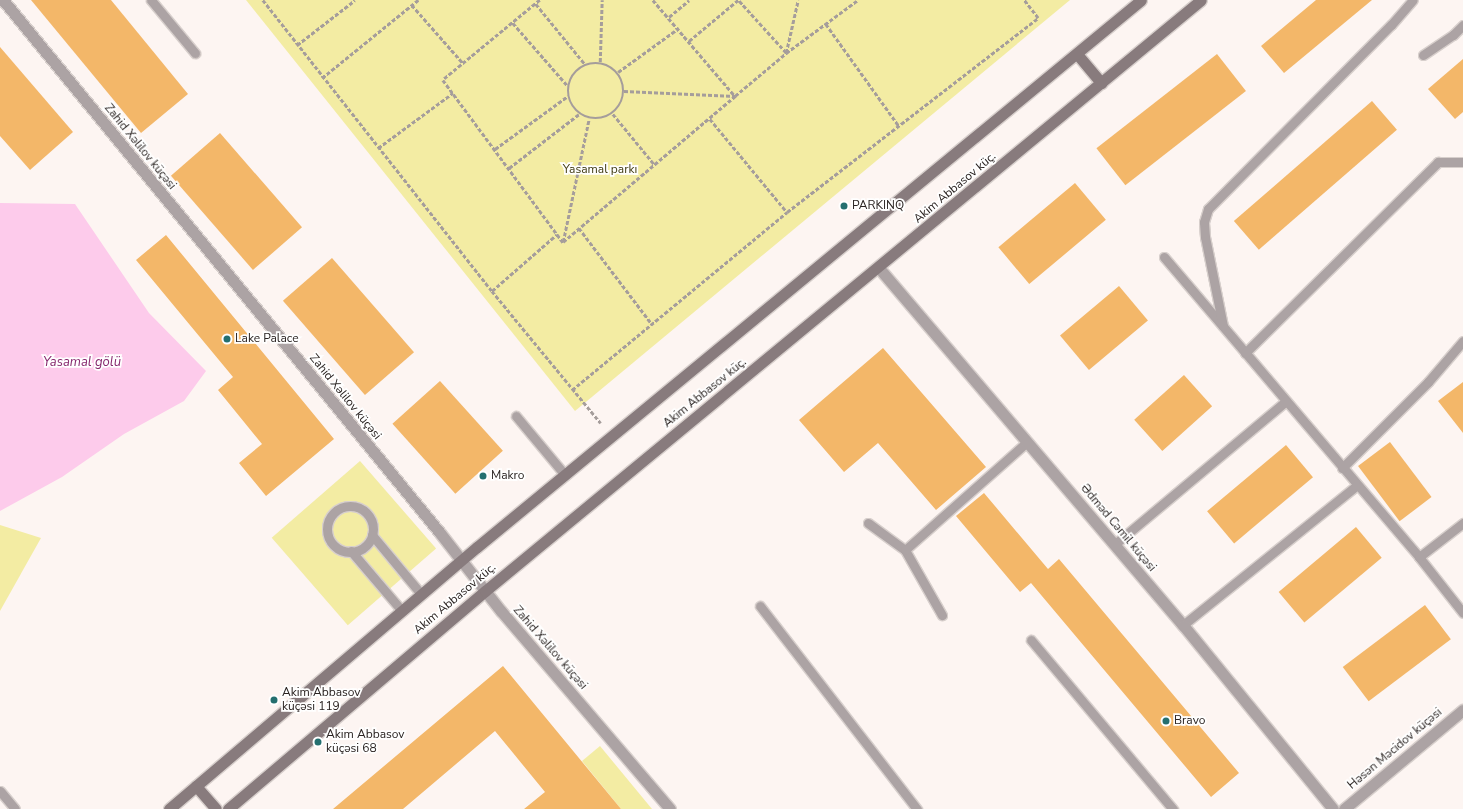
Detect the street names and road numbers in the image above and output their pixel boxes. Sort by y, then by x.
street label: Zahid Xəlilov küçəsi [101,101,179,193]
street label: Akim Abbasov küç. [911,149,999,227]
street label: Zahid Xəlilov küçəsi [306,351,384,443]
street label: Akim Abbasov küç. [661,355,749,431]
street label: Ədməd Cəmil küçəsi [1077,481,1159,575]
street label: Akim Abbasov küç. [411,560,499,638]
street label: Zahid Xəlilov küçəsi [510,603,590,693]
street label: Həsən Məcidov küçəsi [1345,705,1445,793]

